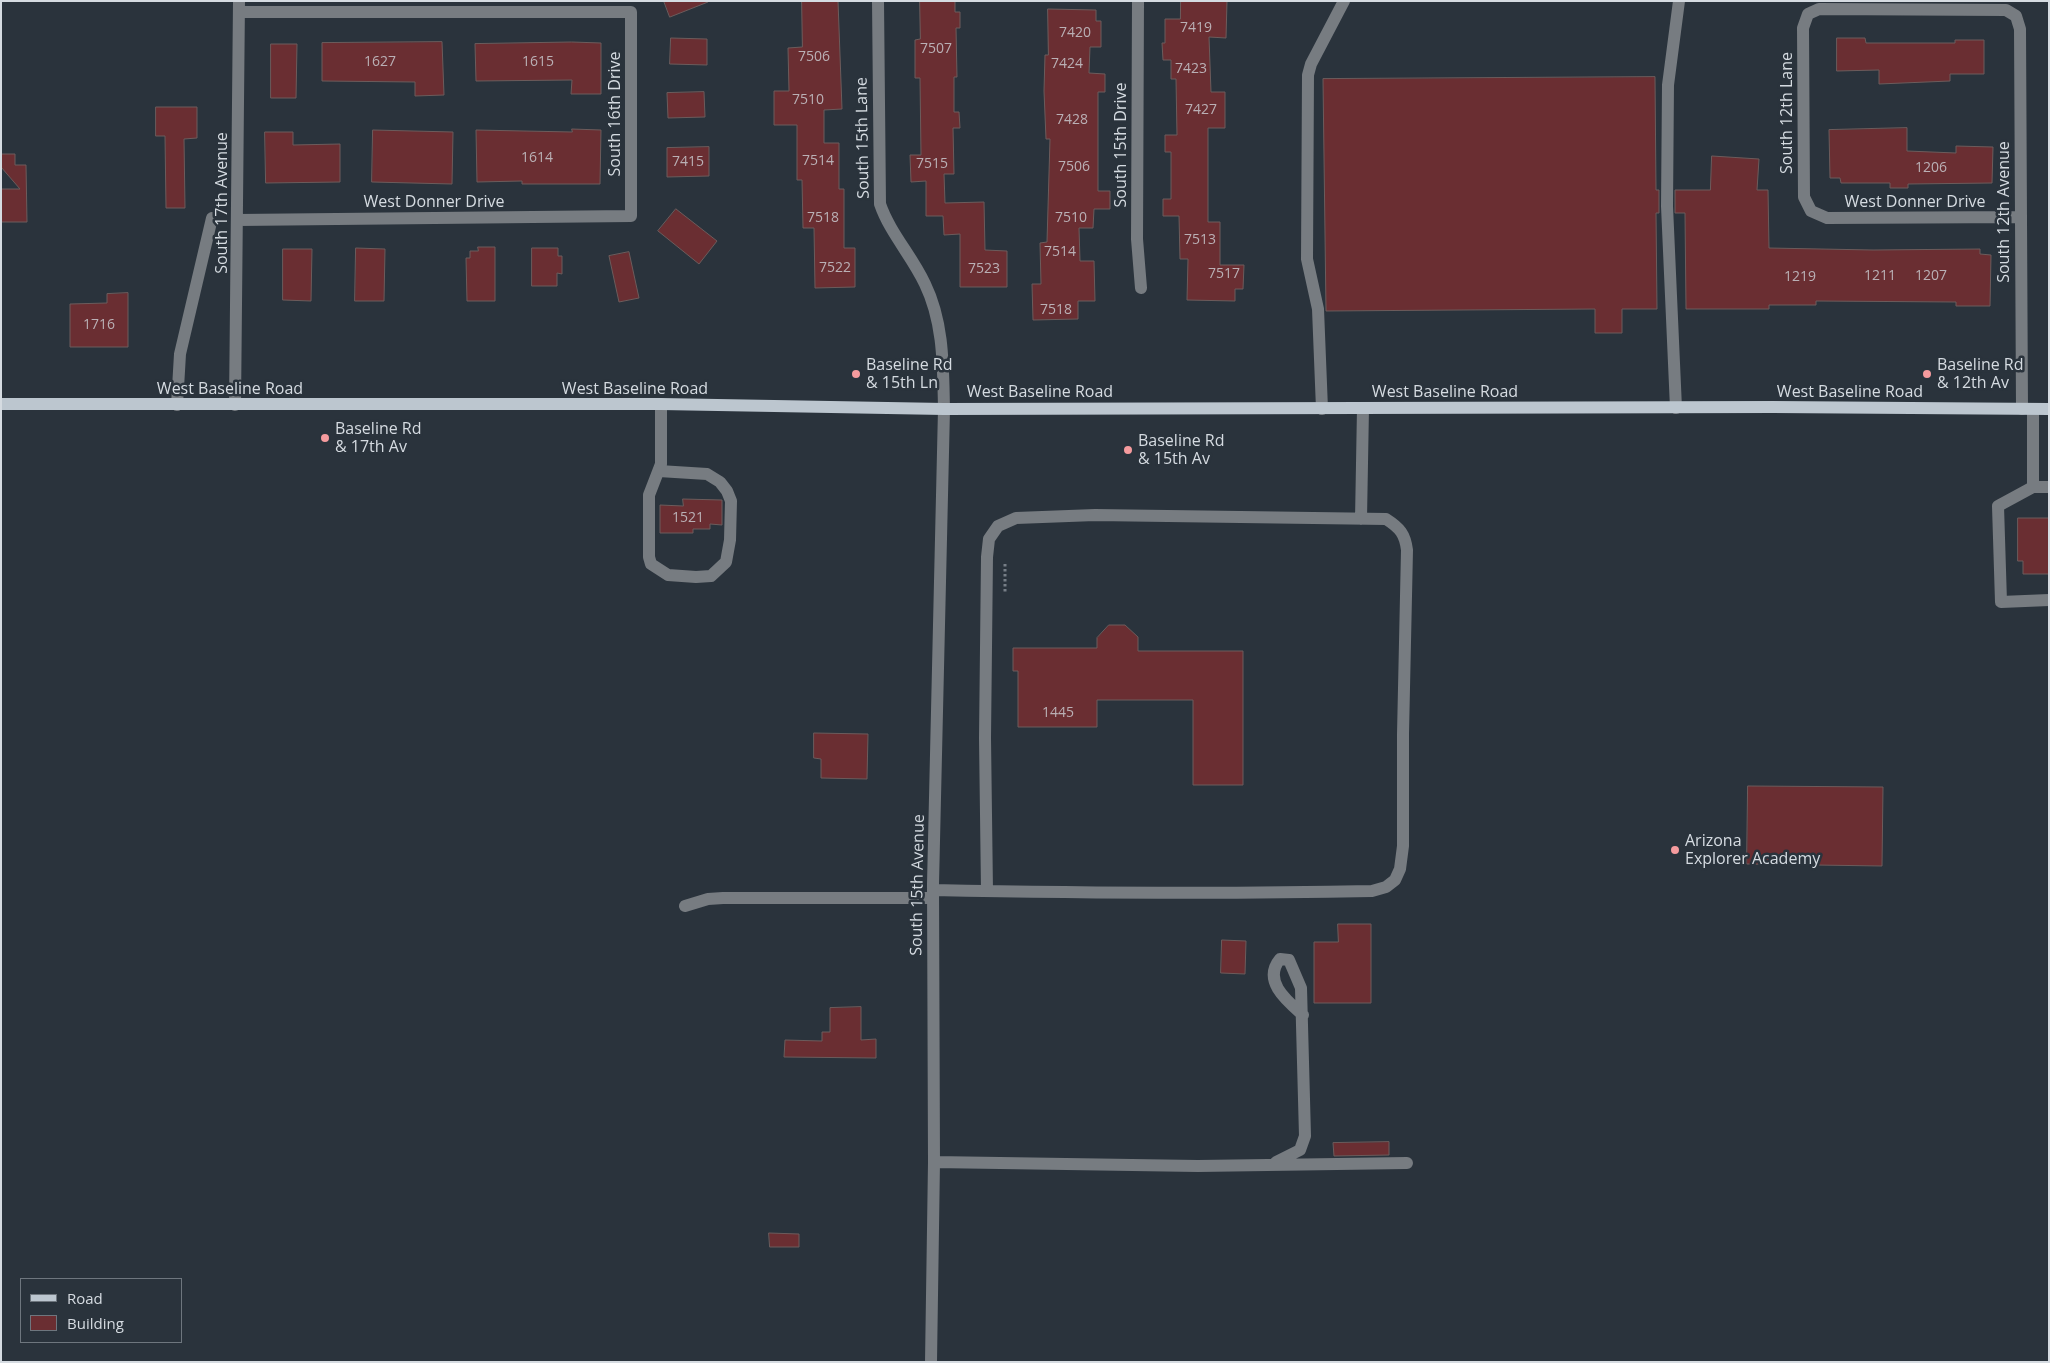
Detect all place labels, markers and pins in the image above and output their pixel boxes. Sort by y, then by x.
place label: Baseline Rd & 15th Ln [866,355,953,393]
place label: Baseline Rd & 12th Av [1937,355,2024,393]
marker: Baseline Rd & 15th Ln [850,368,862,380]
marker: Baseline Rd & 12th Av [1921,368,1933,380]
place label: Baseline Rd & 17th Av [335,419,422,457]
place label: Baseline Rd & 15th Av [1138,431,1225,469]
marker: Baseline Rd & 17th Av [319,432,331,444]
marker: Baseline Rd & 15th Av [1122,444,1134,456]
place label: Arizona Explorer Academy [1685,831,1820,869]
marker: Arizona Explorer Academy [1669,844,1681,856]

